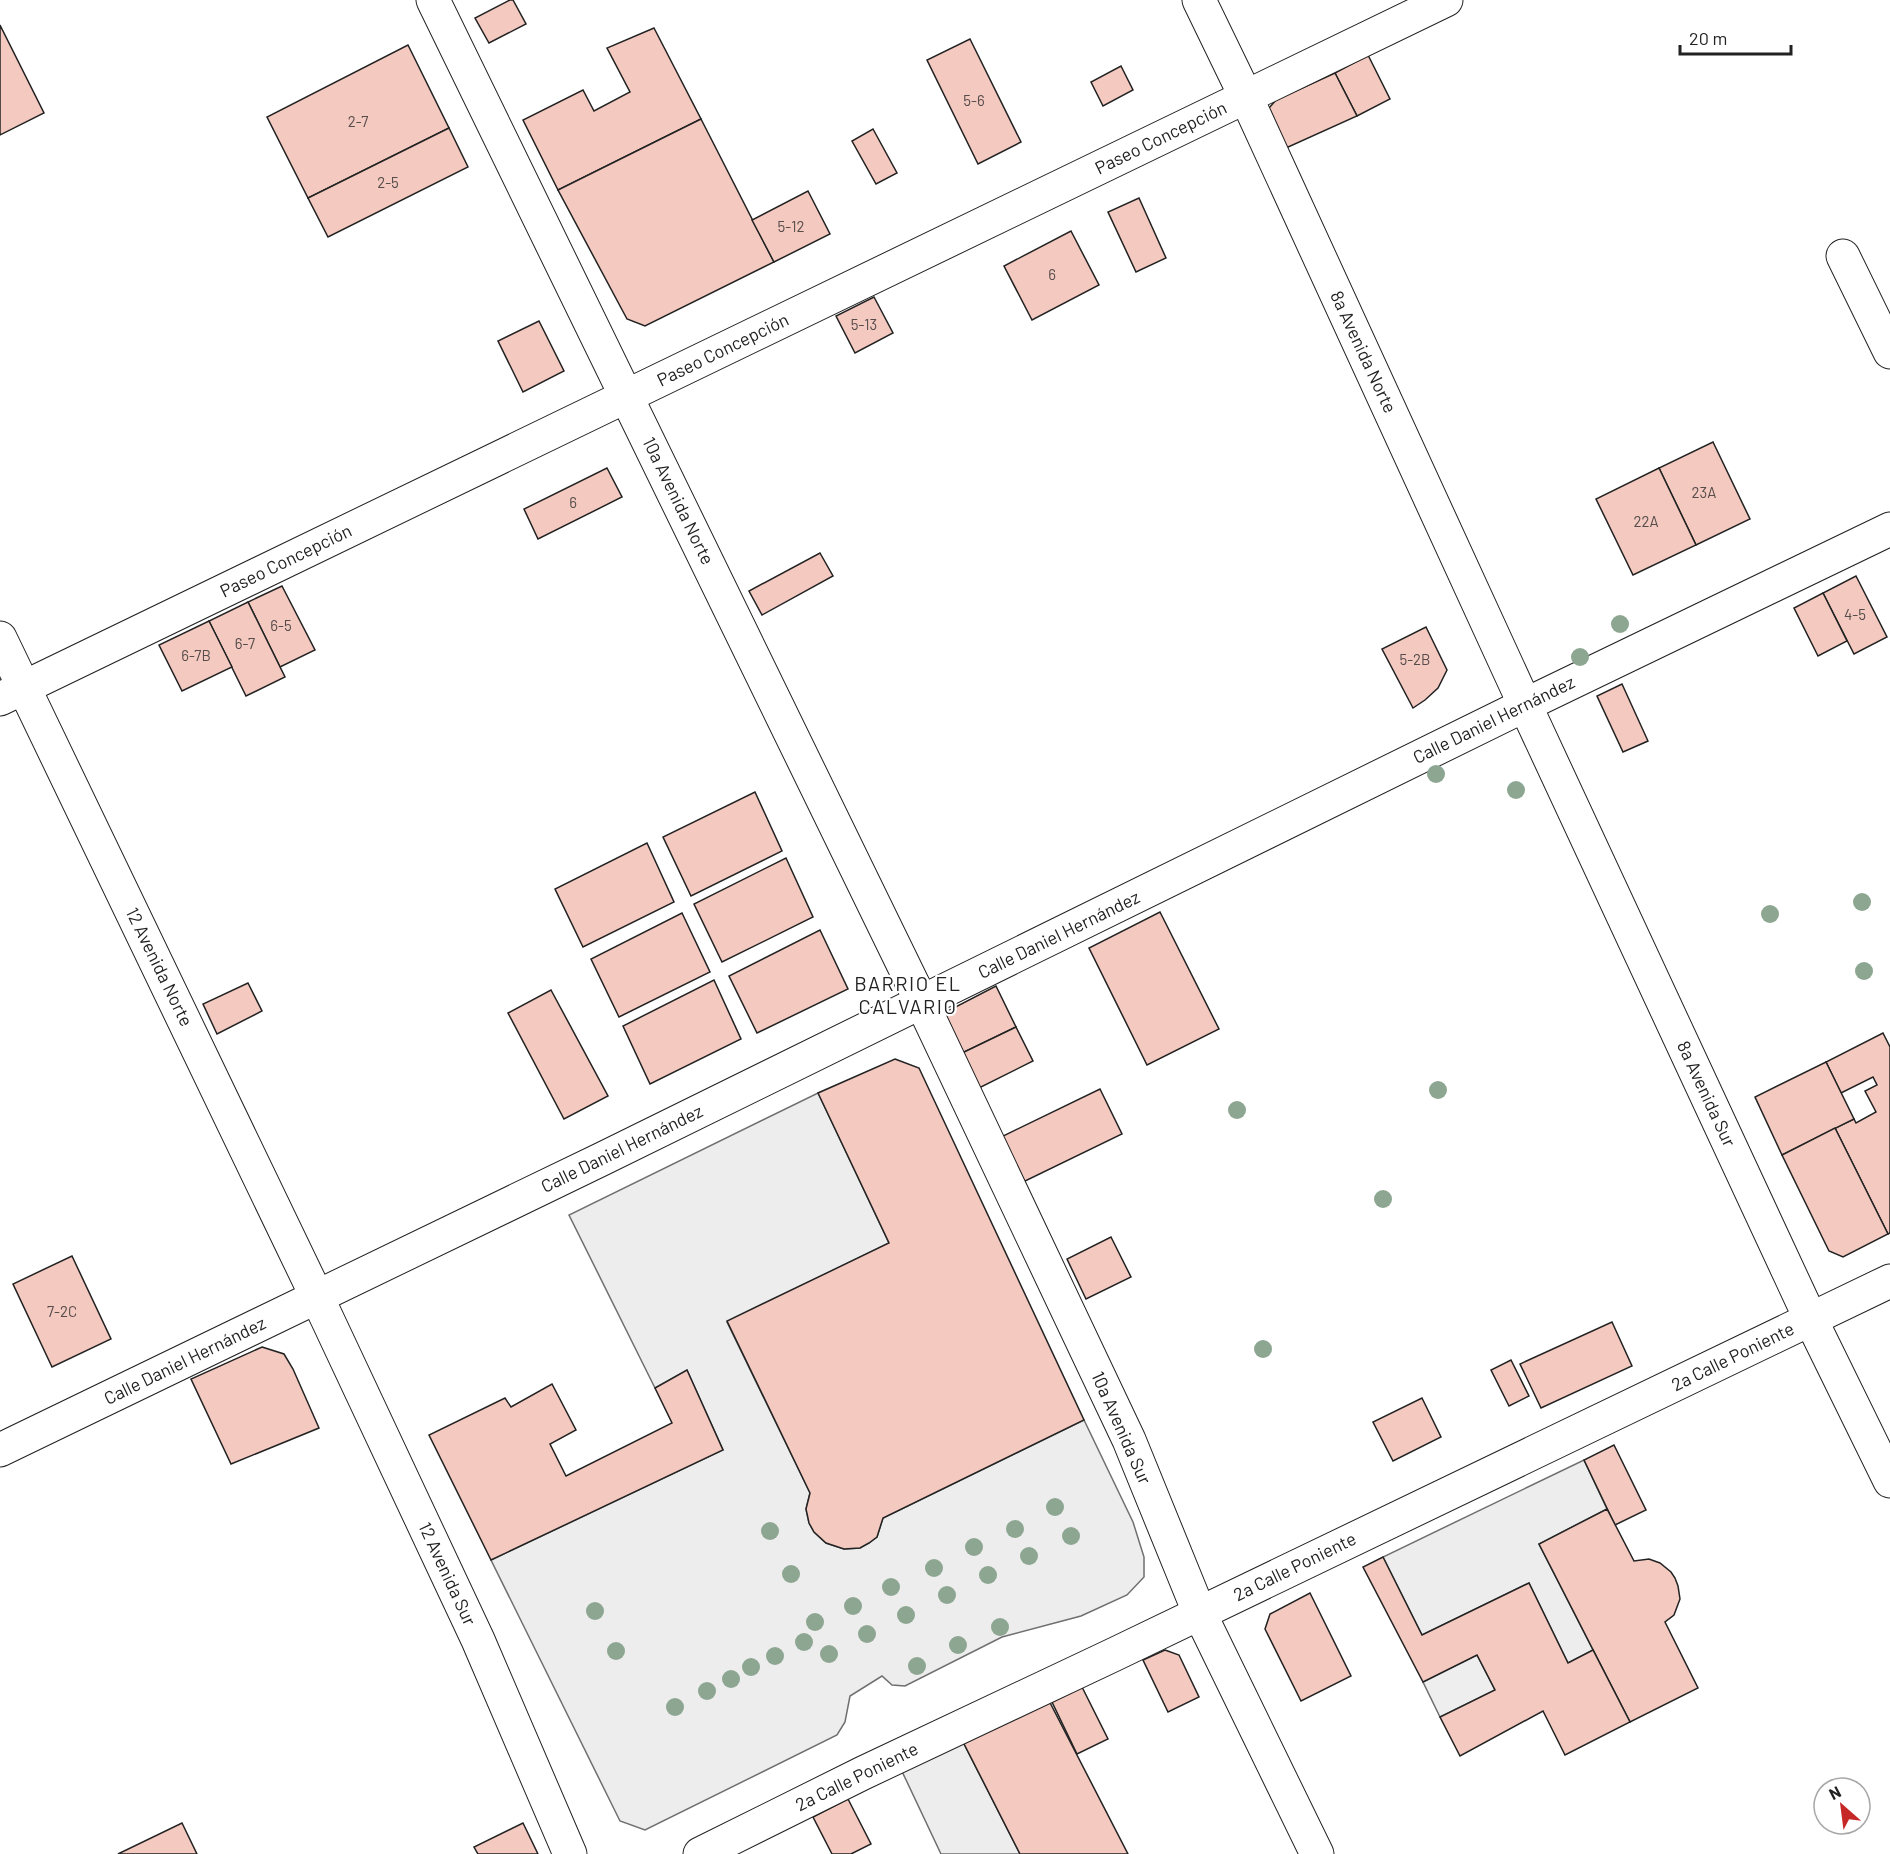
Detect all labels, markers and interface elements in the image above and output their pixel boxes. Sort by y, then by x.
scale bar [1680,18,1791,56]
text: 20 m [1689,27,1727,49]
house number: 5-6 [963,91,985,109]
street label: Paseo Concepción [1091,96,1230,178]
house number: 2-7 [348,112,368,130]
house number: 2-5 [377,173,399,191]
house number: 5-12 [778,217,804,235]
house number: 6 [1048,265,1056,283]
street label: 8a Avenida Norte [1326,287,1402,416]
street label: Paseo Concepción [653,308,792,390]
house number: 5-13 [851,315,877,333]
street label: 10a Avenida Norte [639,433,719,568]
house number: 23A [1692,483,1716,501]
house number: 6 [569,493,577,511]
house number: 22A [1633,512,1659,530]
street label: Paseo Concepción [216,519,355,601]
house number: 4-5 [1844,605,1866,623]
house number: 6-5 [270,616,292,634]
house number: 6-7 [235,634,255,652]
house number: 6-7B [181,646,211,664]
house number: 5-2B [1399,650,1431,668]
street label: Calle Daniel Hernández [1409,670,1578,768]
street label: Calle Daniel Hernández [974,885,1143,983]
street label: 12 Avenida Norte [122,904,198,1030]
district label: BARRIO EL CALVARIO [854,971,962,1018]
street label: 8a Avenida Sur [1673,1037,1741,1150]
street label: Calle Daniel Hernández [537,1099,706,1197]
house number: 7-2C [47,1302,77,1320]
street label: Calle Daniel Hernández [100,1311,269,1409]
street label: 2a Calle Poniente [1668,1317,1797,1395]
street label: 10a Avenida Sur [1087,1368,1157,1488]
street label: 12 Avenida Sur [414,1518,482,1629]
street label: 2a Calle Poniente [1230,1527,1359,1605]
street label: 2a Calle Poniente [792,1737,921,1815]
north arrow [1812,1776,1872,1836]
text: N [1826,1781,1844,1803]

